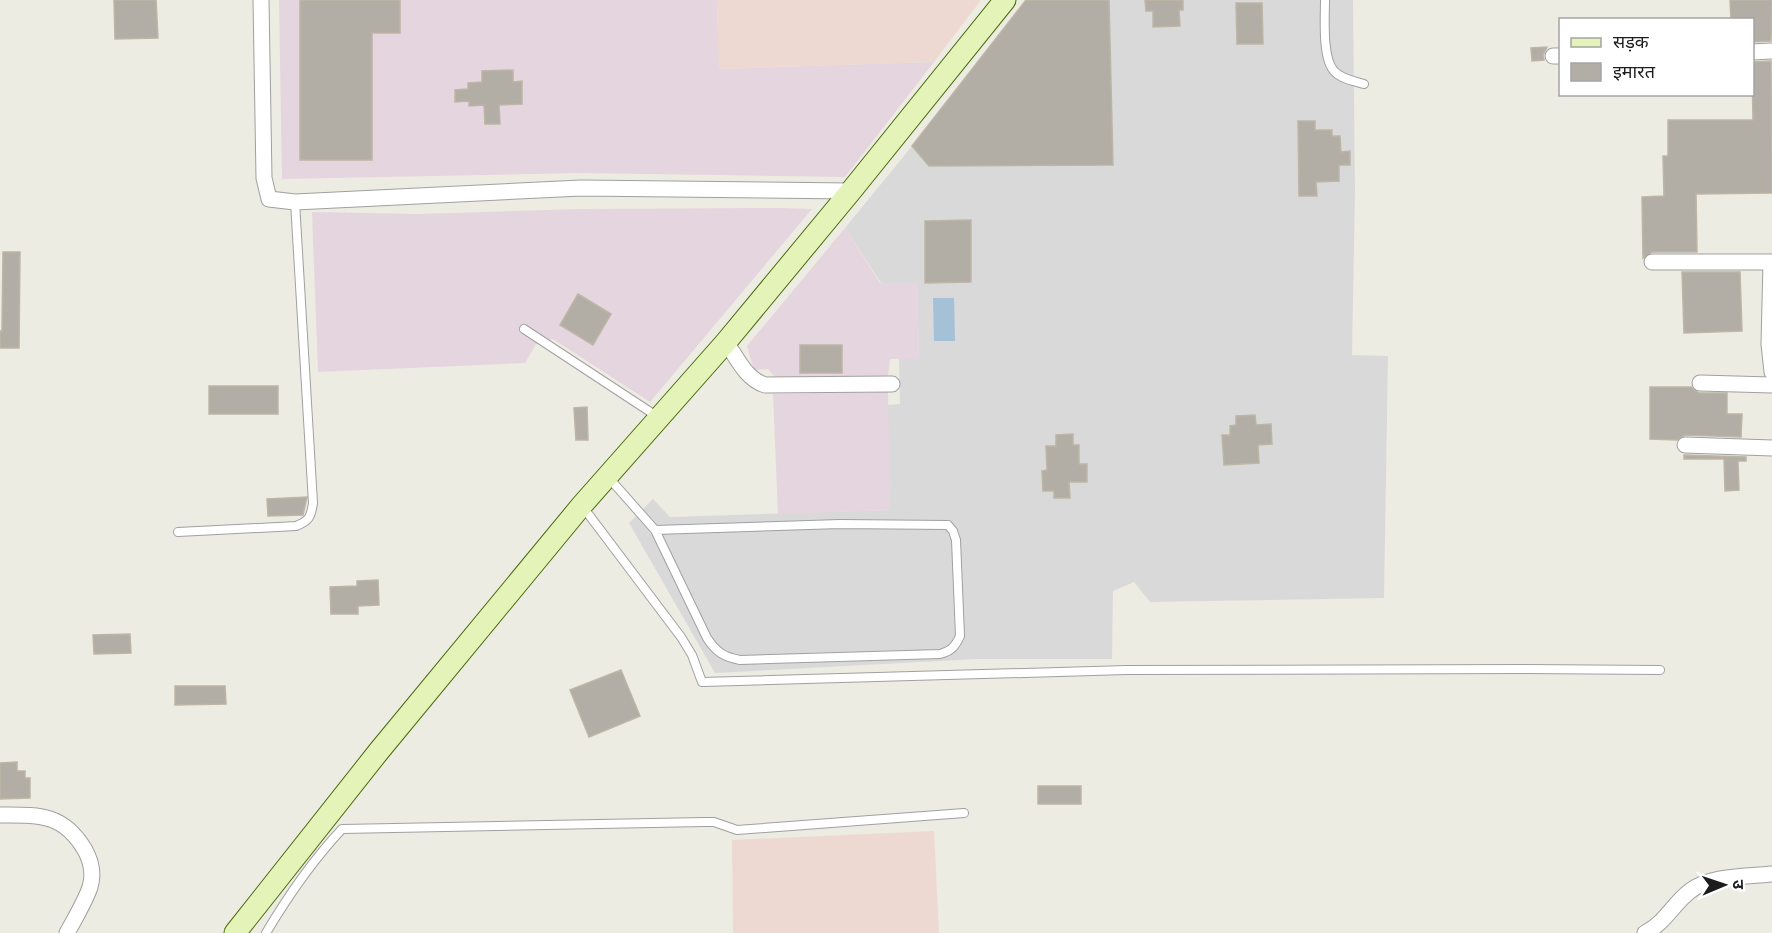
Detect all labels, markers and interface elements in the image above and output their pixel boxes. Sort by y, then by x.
legend [1559,18,1754,96]
text: सड़क [1613,30,1650,52]
text: इमारत [1613,60,1656,82]
north arrow [1694,855,1754,915]
text: उ [1730,879,1749,890]

